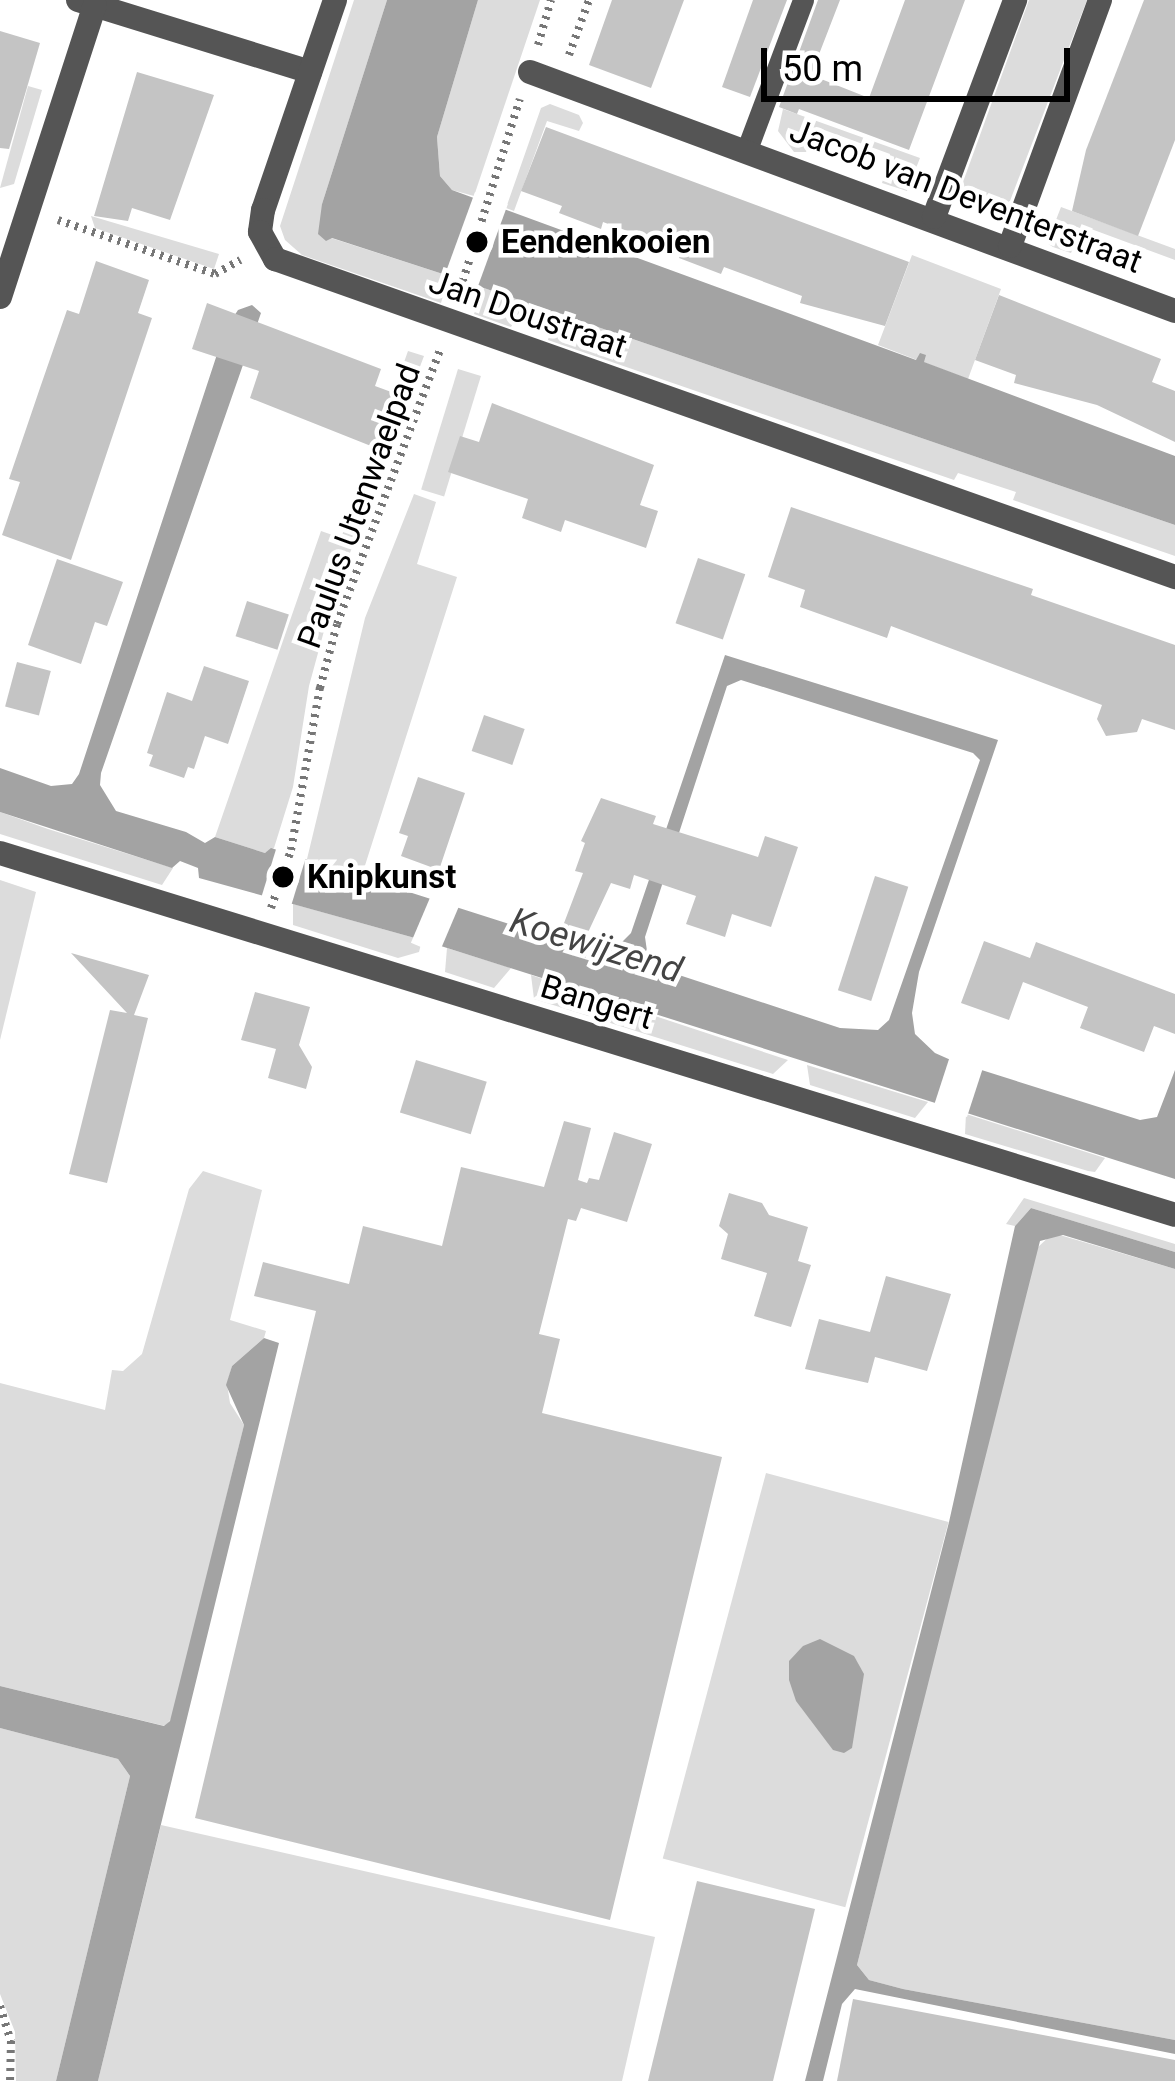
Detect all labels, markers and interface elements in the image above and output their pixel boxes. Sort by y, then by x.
scale bar [767,24,1076,98]
text: 50 m [782,48,863,90]
street label: Jacob van Deventerstraat [784,110,1148,282]
place label: Eendenkooien [501,222,710,262]
marker: Eendenkooien [464,229,490,255]
street label: Jan Doustraat [424,262,632,366]
street label: Paulus Utenwaelpad [289,359,429,653]
place label: Knipkunst [307,857,456,897]
marker: Knipkunst [270,864,296,890]
water label: Koewijzend [505,899,687,993]
street label: Bangert [536,966,658,1038]

